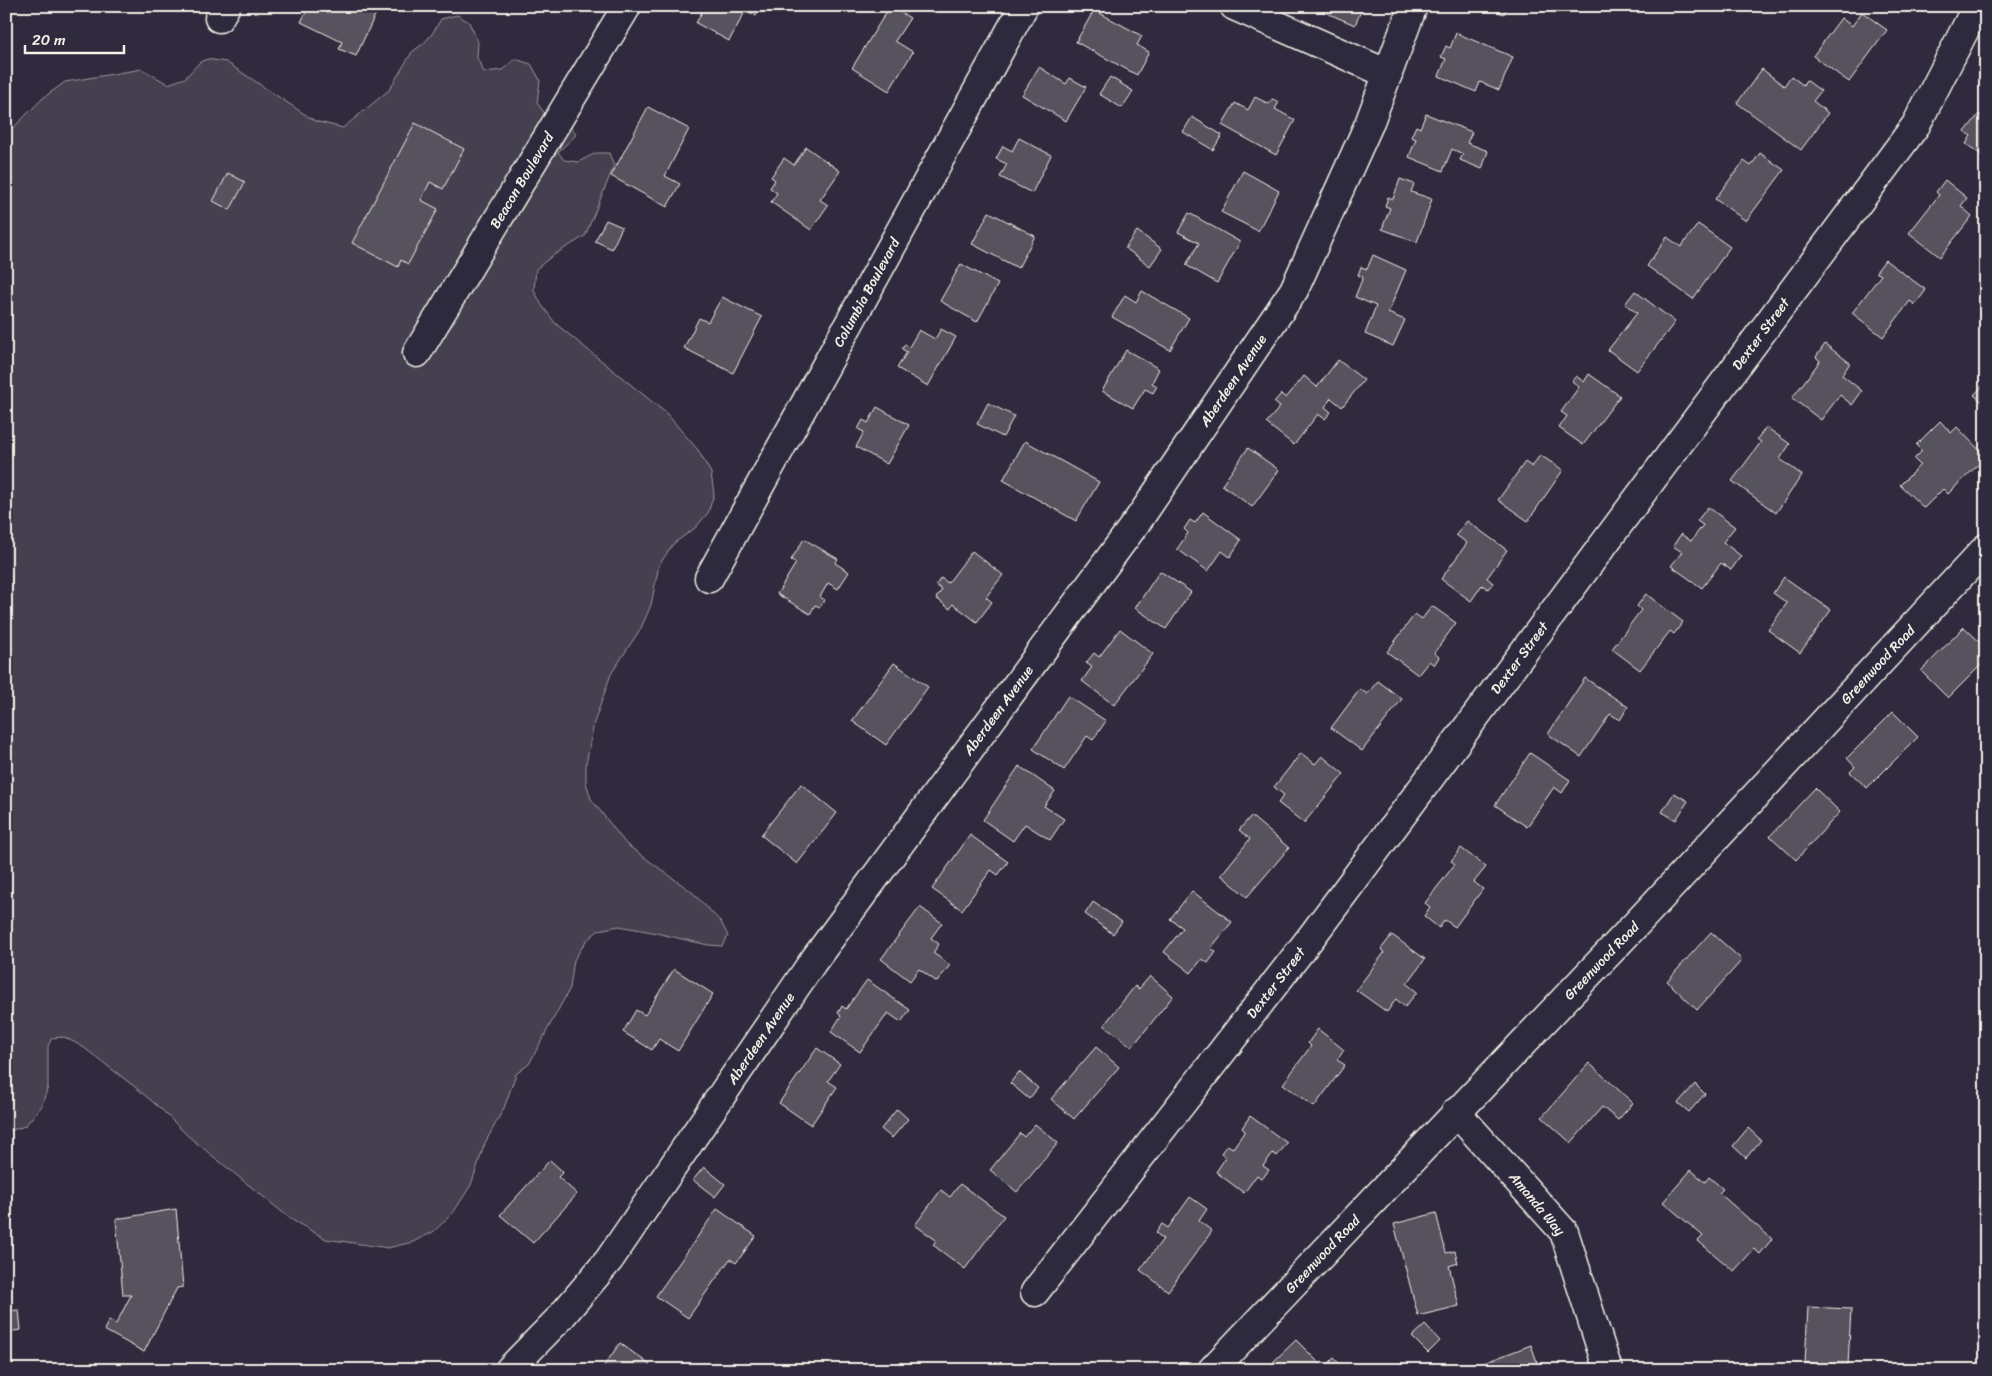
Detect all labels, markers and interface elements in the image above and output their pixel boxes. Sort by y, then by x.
scale bar [25,22,124,54]
text: 20 m [32,27,66,53]
street label: Beacon Boulevard [483,126,561,233]
street label: Columbia Boulevard [826,232,907,352]
street label: Dexter Street [1725,291,1797,376]
street label: Aberdeen Avenue [1192,329,1273,432]
street label: Dexter Street [1484,615,1556,700]
street label: Greenwood Road [1834,618,1922,710]
street label: Aberdeen Avenue [956,659,1040,762]
street label: Greenwood Road [1557,914,1646,1006]
street label: Dexter Street [1240,940,1313,1024]
street label: Aberdeen Avenue [719,987,801,1090]
street label: Amanda Way [1502,1165,1572,1242]
street label: Greenwood Road [1278,1208,1367,1299]

